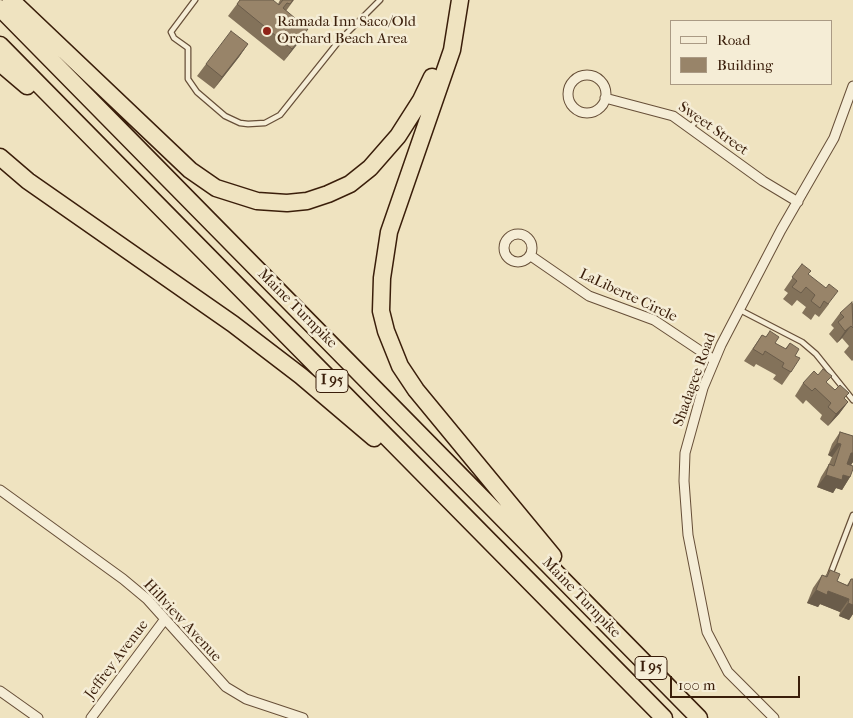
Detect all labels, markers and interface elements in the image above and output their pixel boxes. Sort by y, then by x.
place label: Ramada Inn Saco/Old Orchard Beach Area [277,13,416,48]
legend [670,20,833,85]
marker: Ramada Inn Saco/Old Orchard Beach Area [261,25,273,37]
text: Road [717,31,750,49]
text: Building [717,56,773,74]
street label: Sweet Street [675,98,751,160]
street label: Maine Turnpike [253,265,341,353]
street label: LaLiberte Circle [576,265,680,327]
street label: Shadagee Road [670,331,720,429]
road number: I 95 [316,370,348,392]
street label: Maine Turnpike [538,554,624,642]
street label: Hillview Avenue [139,576,225,666]
street label: Jeffrey Avenue [81,617,153,703]
road number: I 95 [635,656,667,680]
scale bar [673,666,803,698]
text: 100 m [678,676,716,694]

